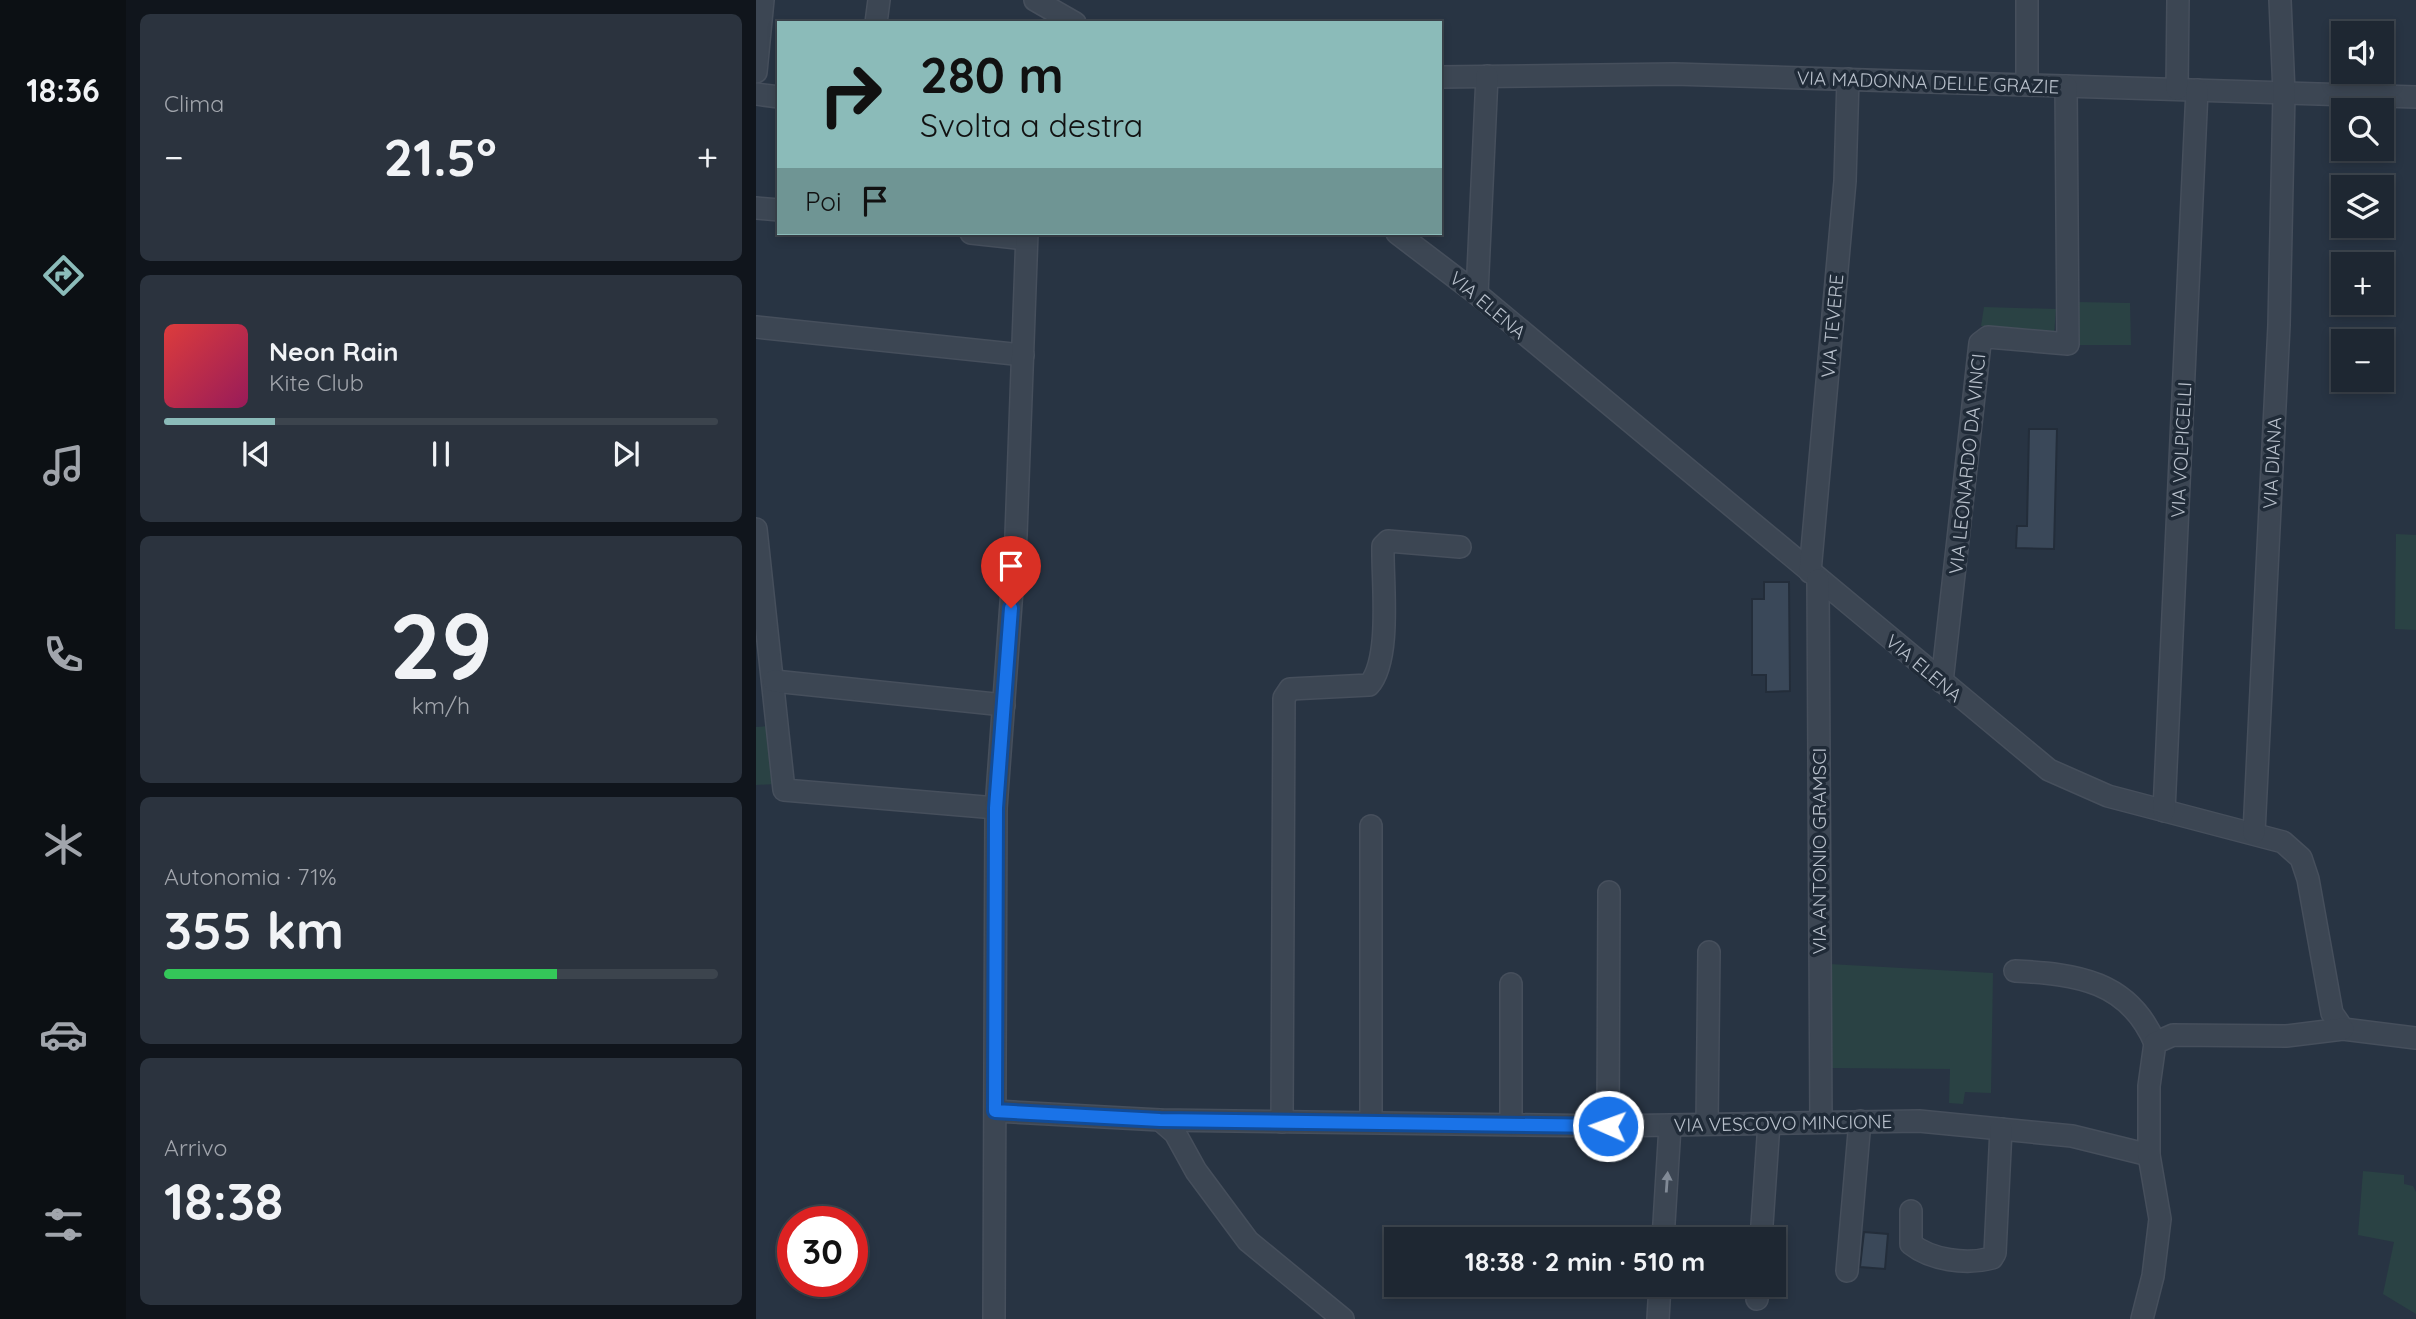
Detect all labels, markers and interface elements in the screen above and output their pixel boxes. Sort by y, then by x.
map controls [2331,21,2394,392]
button: sound [2331,21,2394,84]
text: 280 m [920,44,1064,105]
icon: right [805,49,896,140]
street label: VIA MADONNA DELLE GRAZIE [1796,65,2060,99]
text: 18:36 [26,70,100,110]
text: Clima [164,89,224,118]
button: search [2331,98,2394,161]
text: Svolta a destra [920,105,1143,145]
text: 21.5° [384,124,497,189]
text: − [164,133,184,181]
text: + [697,133,718,181]
button: layers [2331,175,2394,238]
icon: arrive [856,182,894,220]
text: Poi [805,185,842,218]
icon: directions [39,251,88,300]
button: + [2331,252,2394,315]
street label: VIA ELENA [1445,266,1531,344]
street label: VIA TEVERE [1816,273,1848,379]
button: − [2331,329,2394,392]
text: Neon Rain [269,335,398,368]
street label: VIA LEONARDO DA VINCI [1943,352,1991,576]
text: Kite Club [269,368,364,397]
street label: VIA VOLPICELLI [2165,381,2197,519]
street label: VIA DIANA [2258,417,2286,509]
icon: previous [237,435,275,473]
icon: pause [422,435,460,473]
icon: next [607,435,645,473]
icon: music [39,441,88,490]
pin [981,536,1041,608]
icon: arrive [992,547,1030,585]
text: 29 [389,588,493,702]
street label: VIA ELENA [1881,629,1967,707]
icon: phone [39,630,88,679]
text: km/h [412,691,470,720]
street label: VIA ANTONIO GRAMSCI [1807,748,1831,954]
icon: climate [39,820,88,869]
text: Autonomia · 71% [164,862,337,891]
text: 355 km [164,897,344,962]
icon: car [39,1010,88,1059]
position arrow [1571,1089,1645,1163]
street label: VIA VESCOVO MINCIONE [1674,1109,1892,1137]
text: Arrivo [164,1133,227,1162]
text: 18:38 [164,1168,283,1233]
one-way arrow [1661,1171,1672,1193]
icon: filters [39,1200,88,1249]
speed limit sign: 30 [777,1206,868,1297]
text: 18:38 · 2 min · 510 m [1465,1245,1705,1278]

